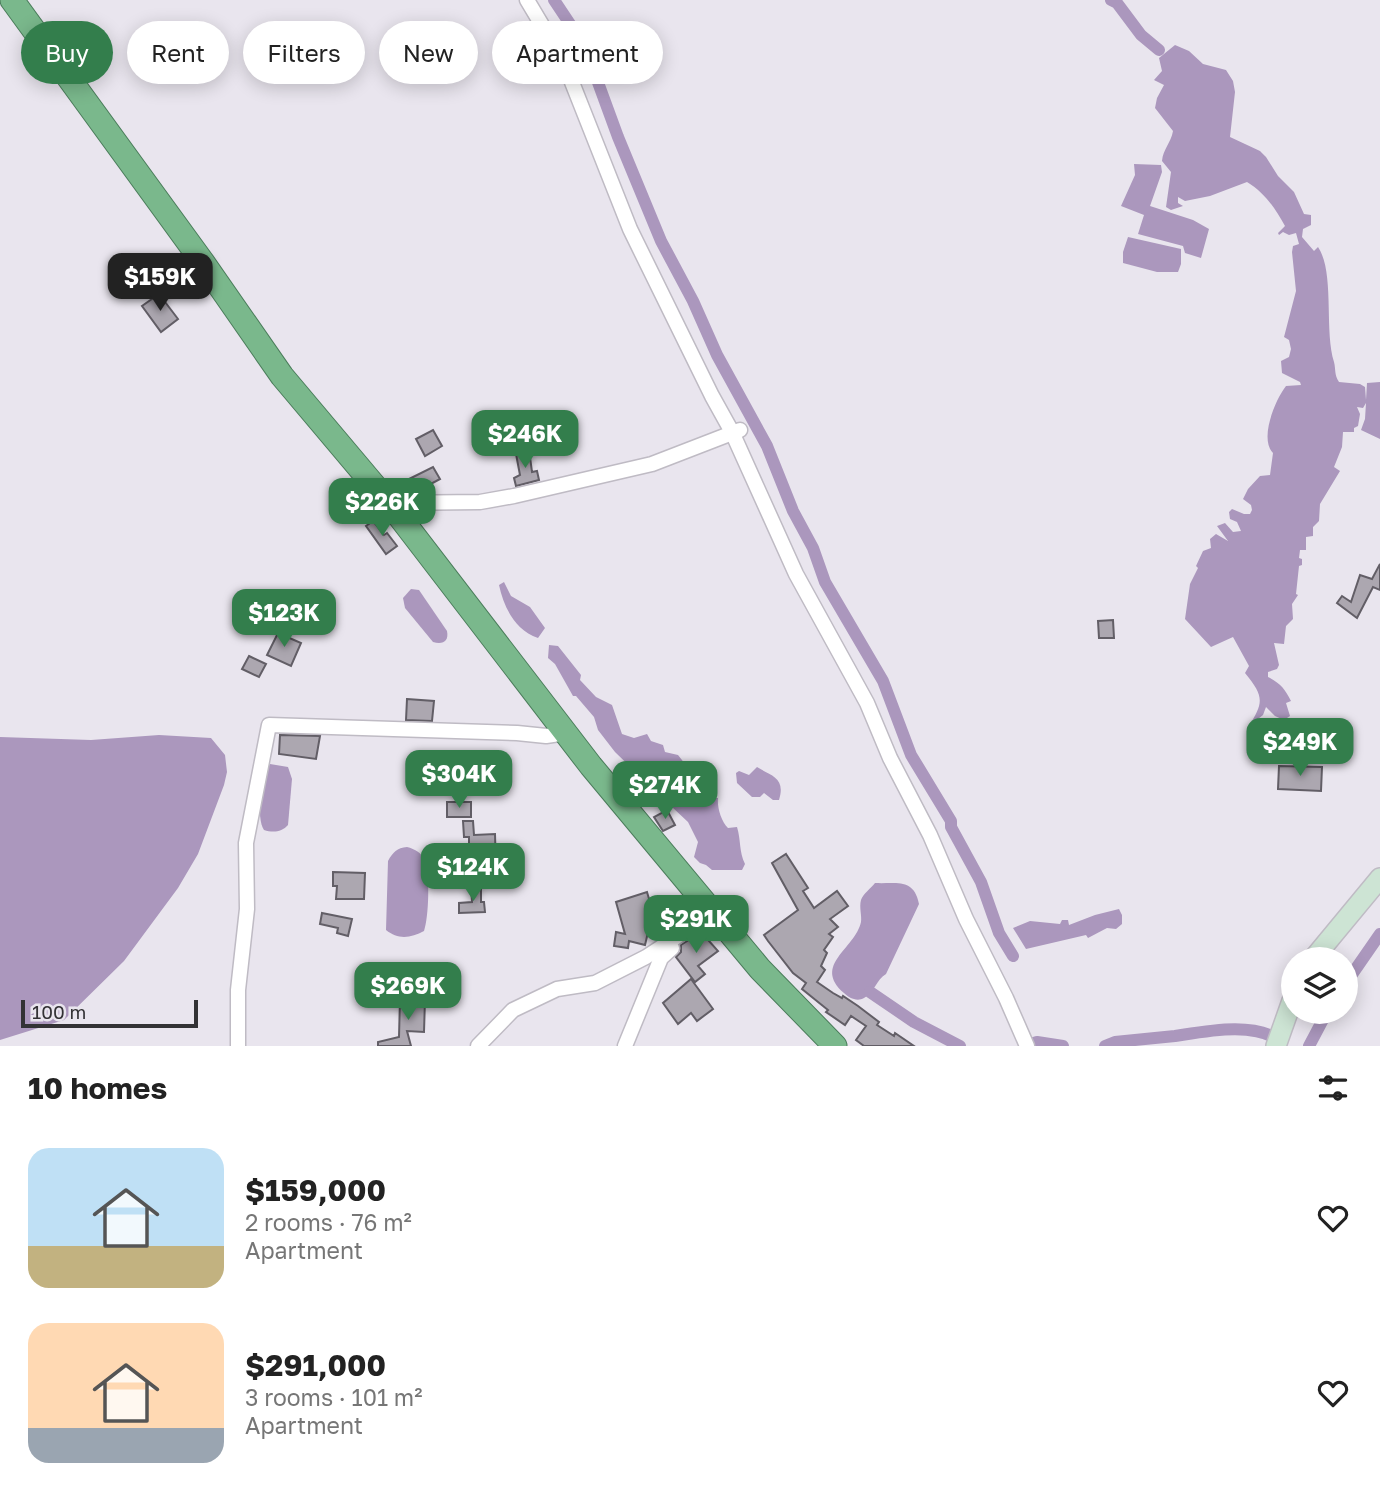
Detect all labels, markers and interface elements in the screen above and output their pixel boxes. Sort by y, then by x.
chip: Buy [21,21,113,84]
chip: Rent [127,21,229,84]
chip: Filters [243,21,365,84]
chip: New [379,21,478,84]
chip: Apartment [492,21,663,84]
pin: $159K [111,254,209,313]
text: $159K [124,262,196,290]
pin: $246K [476,410,574,470]
text: $246K [487,419,563,447]
pin: $226K [333,478,431,538]
text: $226K [345,487,419,515]
pin: $123K [235,590,333,649]
text: $123K [248,598,320,626]
pin: $249K [1251,718,1349,778]
text: $249K [1262,727,1338,755]
pin: $304K [410,750,508,810]
text: $304K [421,759,497,787]
pin: $274K [616,762,714,821]
text: $274K [628,770,702,798]
pin: $124K [424,844,522,903]
text: $124K [437,852,509,880]
pin: $291K [647,895,745,955]
text: $291K [660,904,732,932]
map controls [1281,947,1358,1024]
button: layers [1281,947,1358,1024]
pin: $269K [359,962,457,1022]
text: $269K [370,971,446,999]
scale bar [21,997,198,1029]
text: 100 m [32,1000,86,1023]
icon: filters [1314,1069,1352,1107]
text: 10 homes [28,1070,167,1106]
text: $159,000 [245,1172,386,1208]
icon: home [84,1176,168,1260]
icon: heart [1314,1199,1352,1237]
text: 2 rooms · 76 m² [245,1208,412,1236]
text: Apartment [245,1236,363,1264]
text: $291,000 [245,1347,386,1383]
icon: home [84,1351,168,1435]
icon: heart [1314,1374,1352,1412]
text: 3 rooms · 101 m² [245,1383,422,1411]
text: Apartment [245,1411,363,1439]

